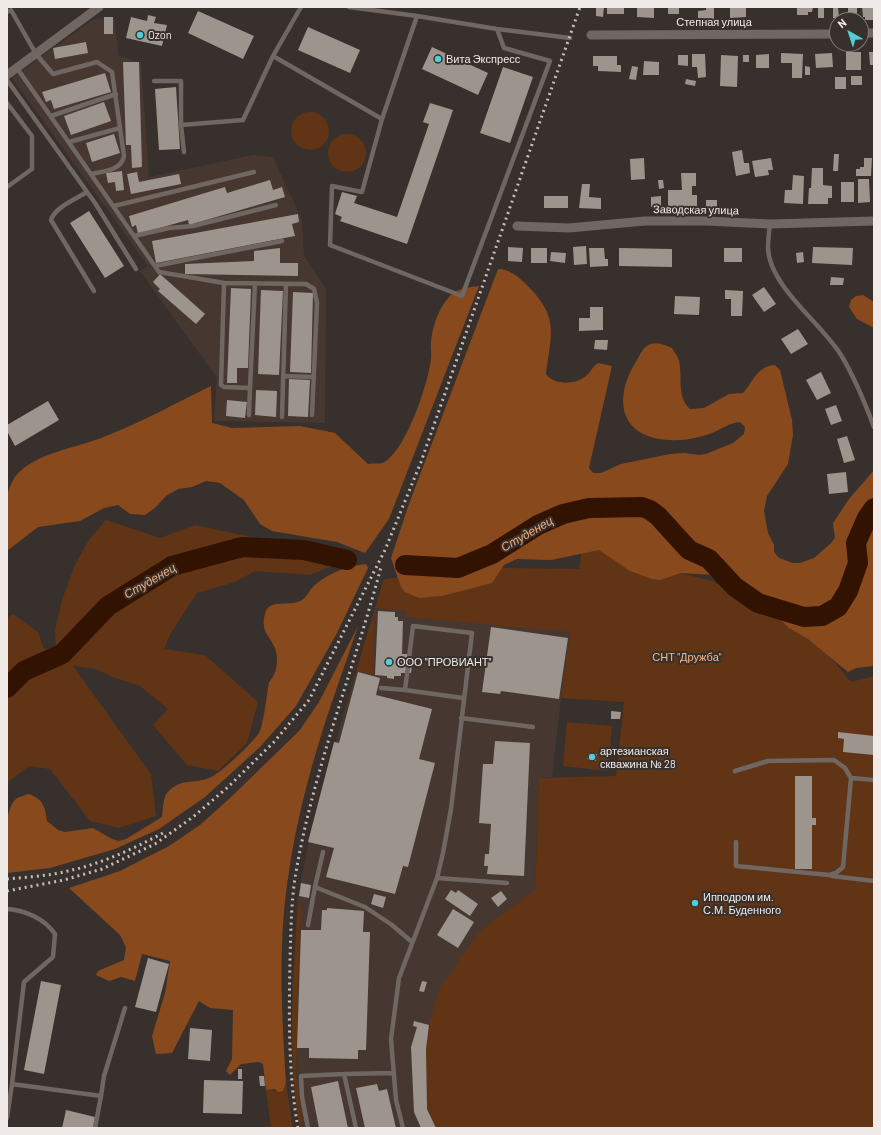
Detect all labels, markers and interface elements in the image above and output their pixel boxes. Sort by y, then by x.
north arrow [829,12,869,52]
street label: Степная улица [676,15,752,29]
text: N [835,16,849,30]
place label: Ozon [148,28,172,42]
marker: Ozon [135,30,145,40]
place label: Вита Экспресс [446,52,520,66]
marker: Вита Экспресс [433,54,443,64]
street label: Заводская улица [653,203,739,217]
water label: Студенец [498,513,556,555]
water label: Студенец [121,560,179,602]
park label: СНТ "Дружба" [652,650,722,664]
place label: ООО "ПРОВИАНТ" [397,655,491,669]
marker: ООО "ПРОВИАНТ" [384,657,394,667]
place label: артезианская скважина № 28 [600,744,676,770]
marker: артезианская скважина № 28 [587,752,597,762]
place label: Ипподром им. С.М. Буденного [703,890,781,916]
marker: Ипподром им. С.М. Буденного [690,898,700,908]

